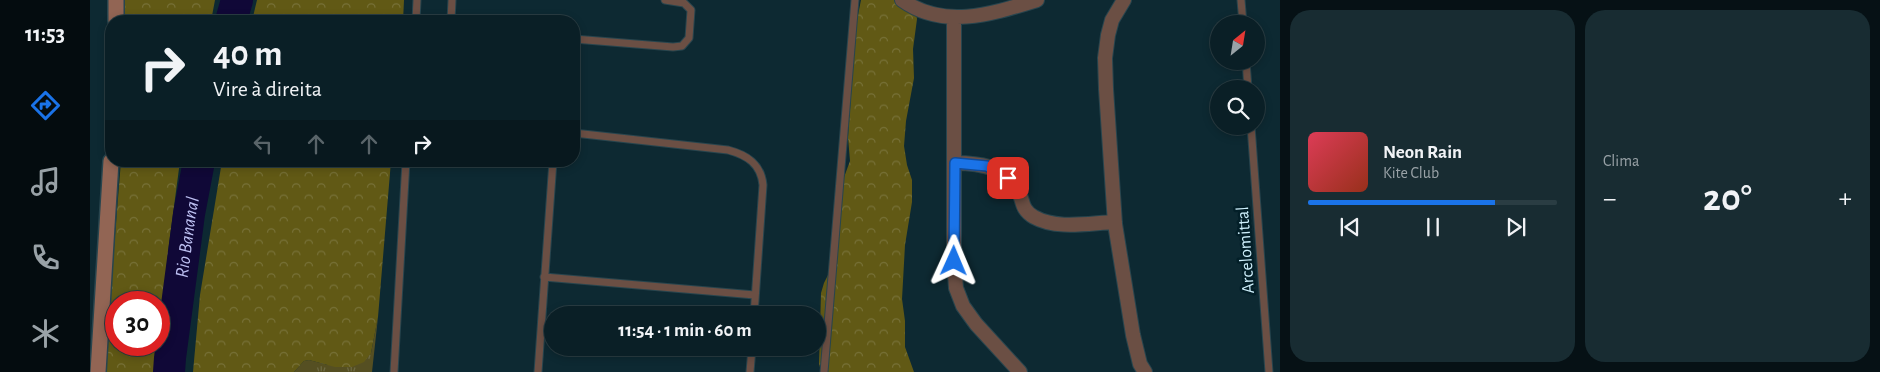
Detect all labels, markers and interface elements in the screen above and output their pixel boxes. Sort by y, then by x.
north arrow [1210,15,1265,70]
map controls [1210,15,1265,135]
text: 11:53 [25,23,65,45]
icon: right [130,35,195,100]
text: 40 m [213,37,282,72]
text: Vire à direita [213,78,322,100]
button: search [1210,80,1265,135]
icon: directions [28,88,63,123]
icon: left [249,130,277,158]
icon: ahead [302,130,330,158]
icon: ahead [355,130,383,158]
icon: right [408,130,436,158]
text: Neon Rain [1383,143,1462,162]
text: Clima [1603,153,1639,169]
pin [987,157,1029,199]
icon: music [28,164,63,199]
icon: arrive [994,164,1022,192]
text: Kite Club [1383,165,1439,181]
text: 20° [1703,180,1752,218]
text: − [1603,185,1616,213]
text: + [1839,185,1852,213]
water label: Rio Bananal [173,195,203,279]
street label: Arcelomittal [1234,206,1258,294]
icon: previous [1336,213,1364,241]
icon: pause [1419,213,1447,241]
icon: next [1502,213,1530,241]
position arrow [927,234,979,286]
icon: phone [28,240,63,275]
speed limit sign: 30 [105,291,170,356]
icon: climate [28,316,63,351]
text: 11:54 · 1 min · 60 m [618,321,752,340]

